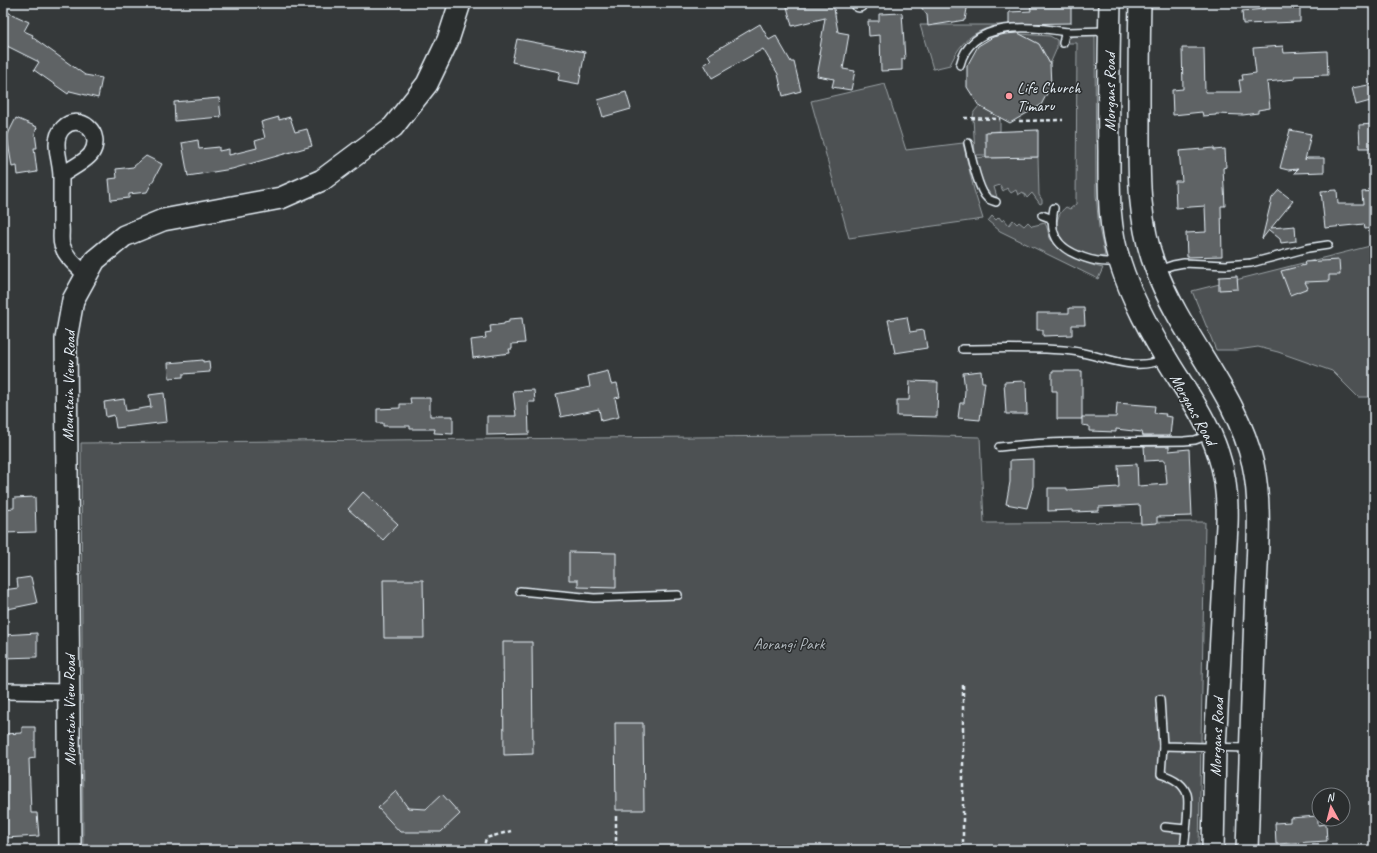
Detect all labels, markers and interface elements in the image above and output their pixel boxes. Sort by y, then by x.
street label: Morgans Road [1100,50,1120,131]
place label: Life Church Timaru [1017,78,1081,116]
marker: Life Church Timaru [1004,91,1014,101]
street label: Mountain View Road [58,328,80,442]
street label: Morgans Road [1165,370,1222,451]
park label: Aorangi Park [754,634,826,654]
street label: Mountain View Road [60,652,80,765]
street label: Morgans Road [1206,695,1228,777]
north arrow [1311,787,1351,827]
text: N [1326,789,1336,804]

